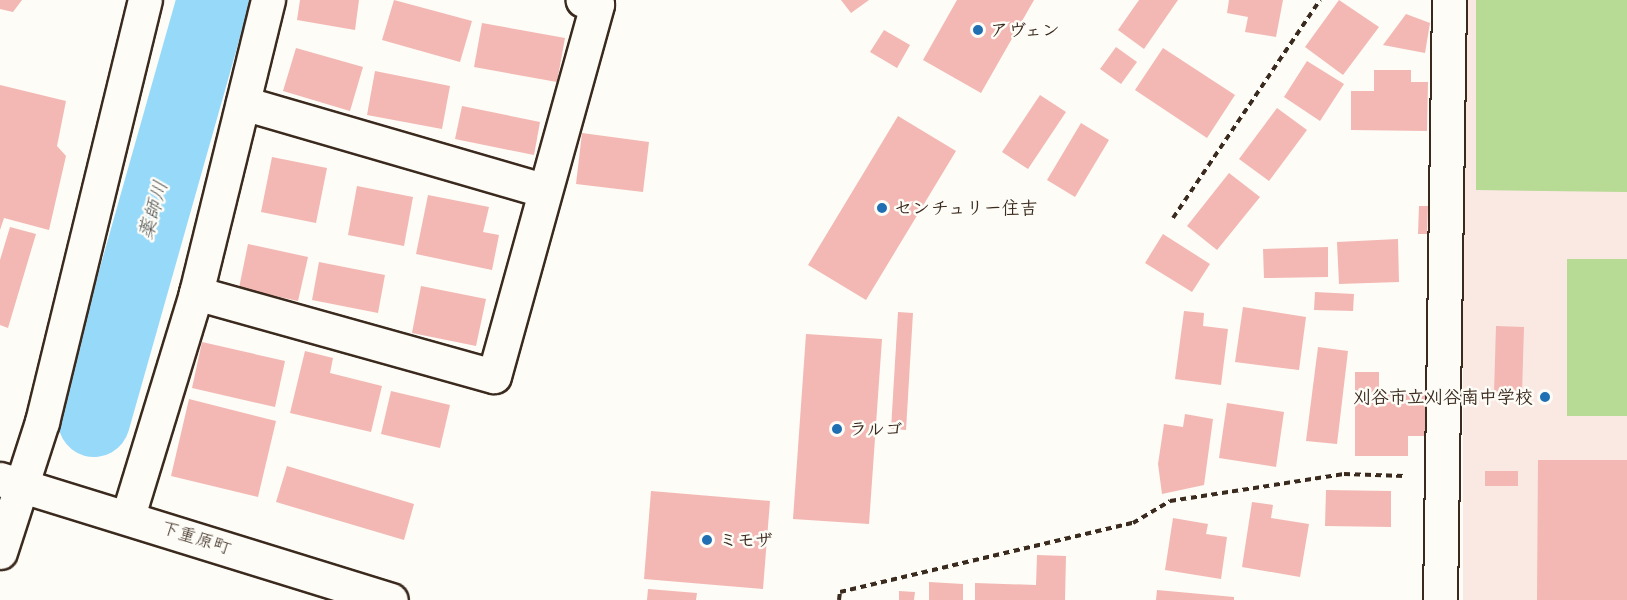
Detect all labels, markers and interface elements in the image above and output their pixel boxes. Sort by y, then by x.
place label: アヴェン [990,19,1062,41]
marker: アヴェン [971,23,985,37]
water label: 薬師川 [133,178,173,242]
place label: センチュリー住吉 [894,197,1038,219]
marker: センチュリー住吉 [875,201,889,215]
place label: 刈谷市立刈谷南中学校 [1353,386,1533,408]
marker: 刈谷市立刈谷南中学校 [1538,390,1552,404]
place label: ラルゴ [849,418,903,440]
marker: ラルゴ [830,422,844,436]
street label: 下重原町 [158,517,234,559]
place label: ミモザ [719,529,773,551]
marker: ミモザ [700,533,714,547]

